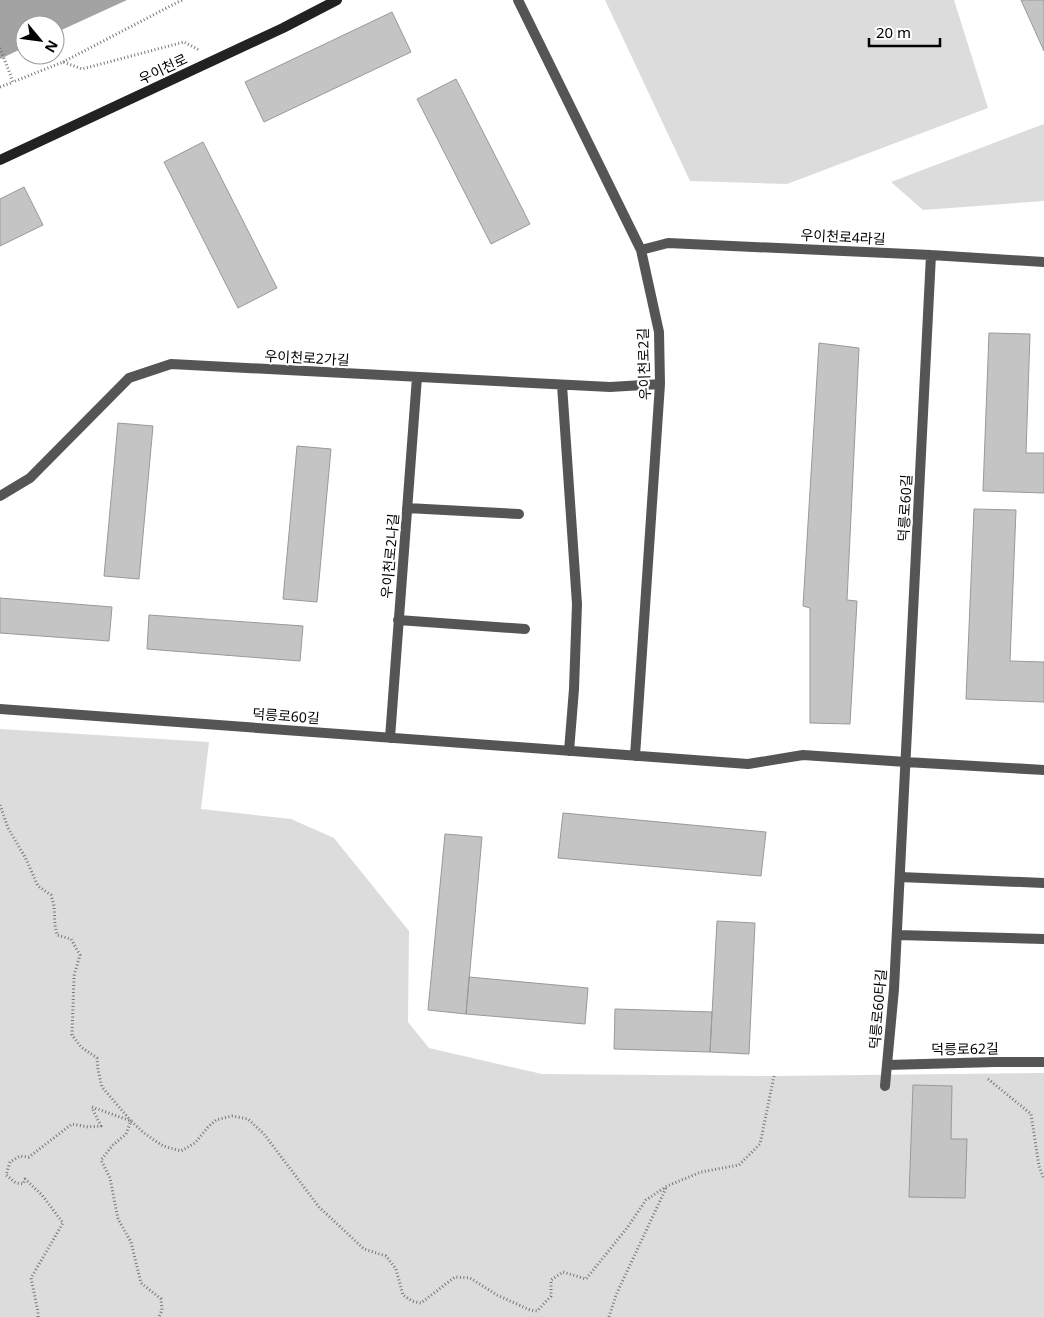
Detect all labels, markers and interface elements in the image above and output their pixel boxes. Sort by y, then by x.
north arrow [15,15,65,65]
scale bar [869,15,940,47]
text: 20 m [876,22,911,42]
text: N [41,37,63,56]
street label: 우이천로 [135,49,190,88]
street label: 우이천로4라길 [800,225,886,248]
street label: 우이천로2길 [633,327,654,401]
street label: 우이천로2가길 [264,346,350,369]
street label: 덕릉로60길 [893,474,916,542]
street label: 우이천로2나길 [376,513,403,599]
street label: 덕릉로60길 [252,704,320,727]
street label: 덕릉로60타길 [865,968,890,1050]
street label: 덕릉로62길 [931,1038,999,1059]

